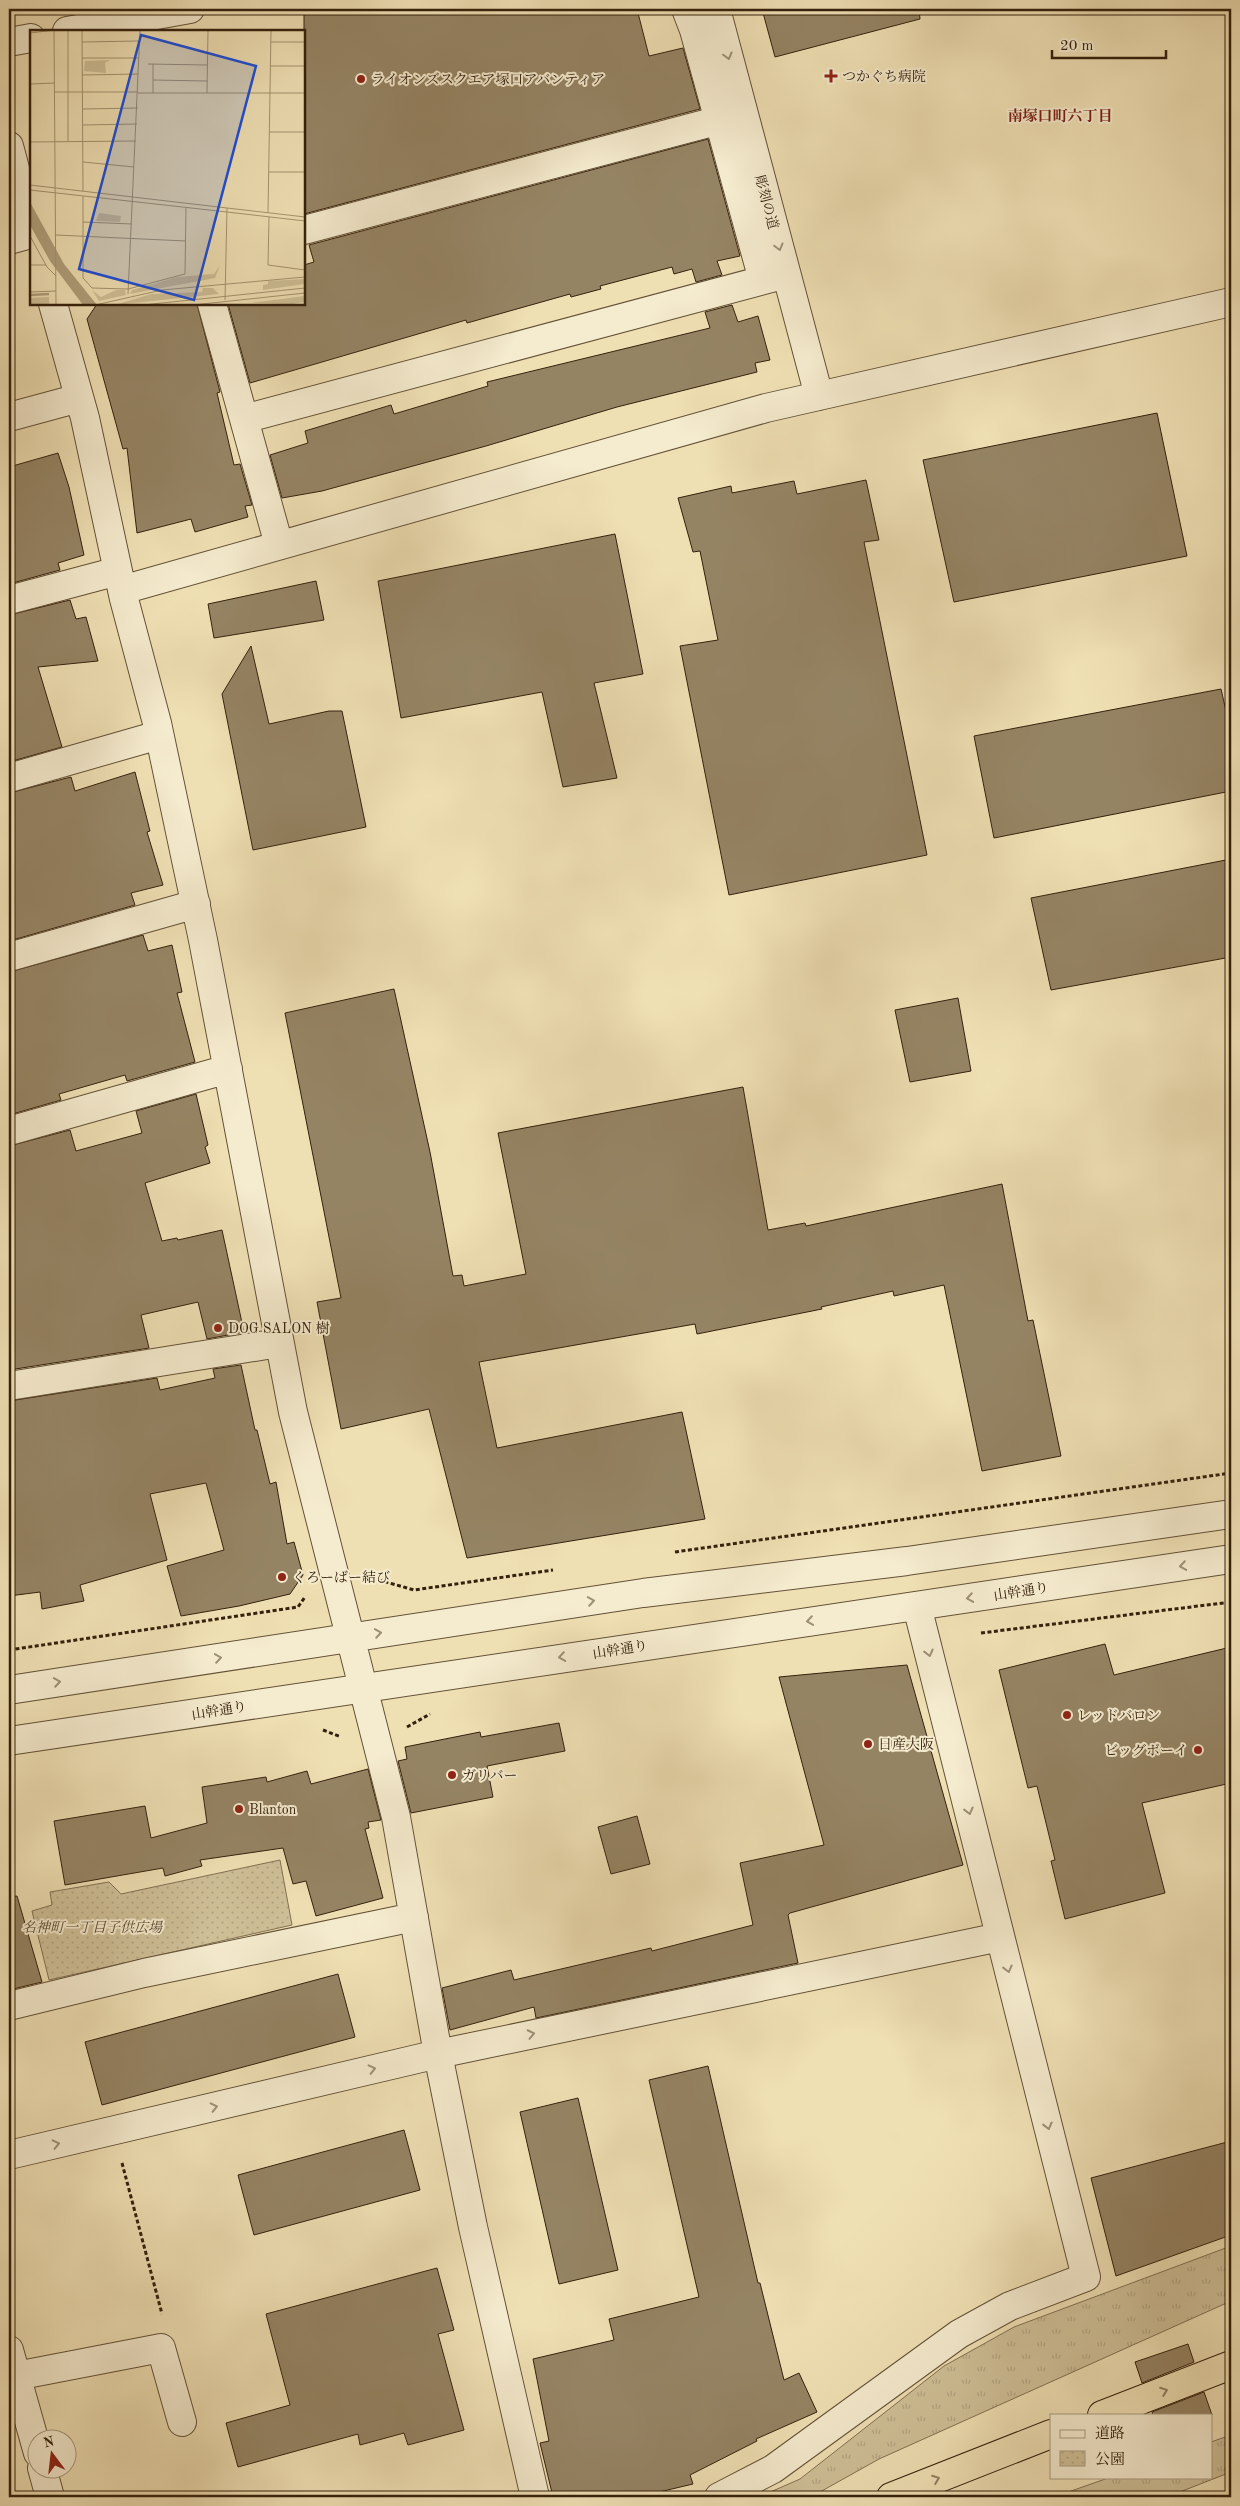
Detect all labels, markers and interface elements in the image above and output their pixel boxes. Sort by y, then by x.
scale bar [1052,28,1166,60]
inset map [30,30,305,305]
text: 20 m [1060,39,1094,54]
one-way arrow [722,51,733,60]
marker: つかぐち病院 [824,69,838,83]
place label: つかぐち病院 [842,69,926,84]
place label: ライオンズスクエア塚口アバンティア [371,72,605,87]
marker: ライオンズスクエア塚口アバンティア [355,73,367,85]
district label: 南塚口町六丁目 [1007,108,1113,125]
street label: 彫刻の道 [752,173,781,231]
one-way arrow [773,242,784,251]
place label: DOG SALON 樹 [228,1321,330,1336]
marker: DOG SALON 樹 [212,1322,224,1334]
one-way arrow [1179,1561,1187,1571]
place label: くろーばー結び [292,1570,390,1585]
marker: くろーばー結び [276,1571,288,1583]
street label: 山幹通り [992,1580,1050,1603]
one-way arrow [966,1593,975,1603]
one-way arrow [586,1596,595,1606]
one-way arrow [805,1616,814,1626]
one-way arrow [374,1629,383,1639]
street label: 山幹通り [591,1638,649,1661]
one-way arrow [924,1649,934,1657]
one-way arrow [558,1652,566,1662]
one-way arrow [213,1653,222,1663]
one-way arrow [53,1678,61,1688]
street label: 山幹通り [190,1699,248,1722]
marker: レッドバロン [1061,1709,1073,1721]
place label: レッドバロン [1077,1709,1161,1723]
place label: 日産大阪 [878,1737,934,1752]
marker: 日産大阪 [862,1738,874,1750]
place label: ビッグボーイ [1105,1743,1188,1758]
marker: ビッグボーイ [1192,1744,1204,1756]
marker: ガリバー [446,1769,458,1781]
place label: ガリバー [462,1769,518,1783]
marker: Blanton [233,1803,245,1815]
place label: Blanton [249,1803,297,1817]
one-way arrow [963,1807,974,1816]
park label: 名神町一丁目子供広場 [22,1920,164,1935]
one-way arrow [1002,1964,1013,1973]
one-way arrow [527,2030,536,2040]
one-way arrow [368,2064,377,2075]
one-way arrow [210,2102,219,2113]
one-way arrow [1042,2122,1053,2131]
one-way arrow [52,2139,61,2150]
one-way arrow [1159,2387,1168,2397]
legend [1050,2414,1212,2478]
text: 道路 [1095,2425,1125,2442]
north arrow [28,2428,78,2478]
text: N [42,2434,56,2451]
text: 公園 [1095,2451,1125,2468]
one-way arrow [931,2475,939,2485]

